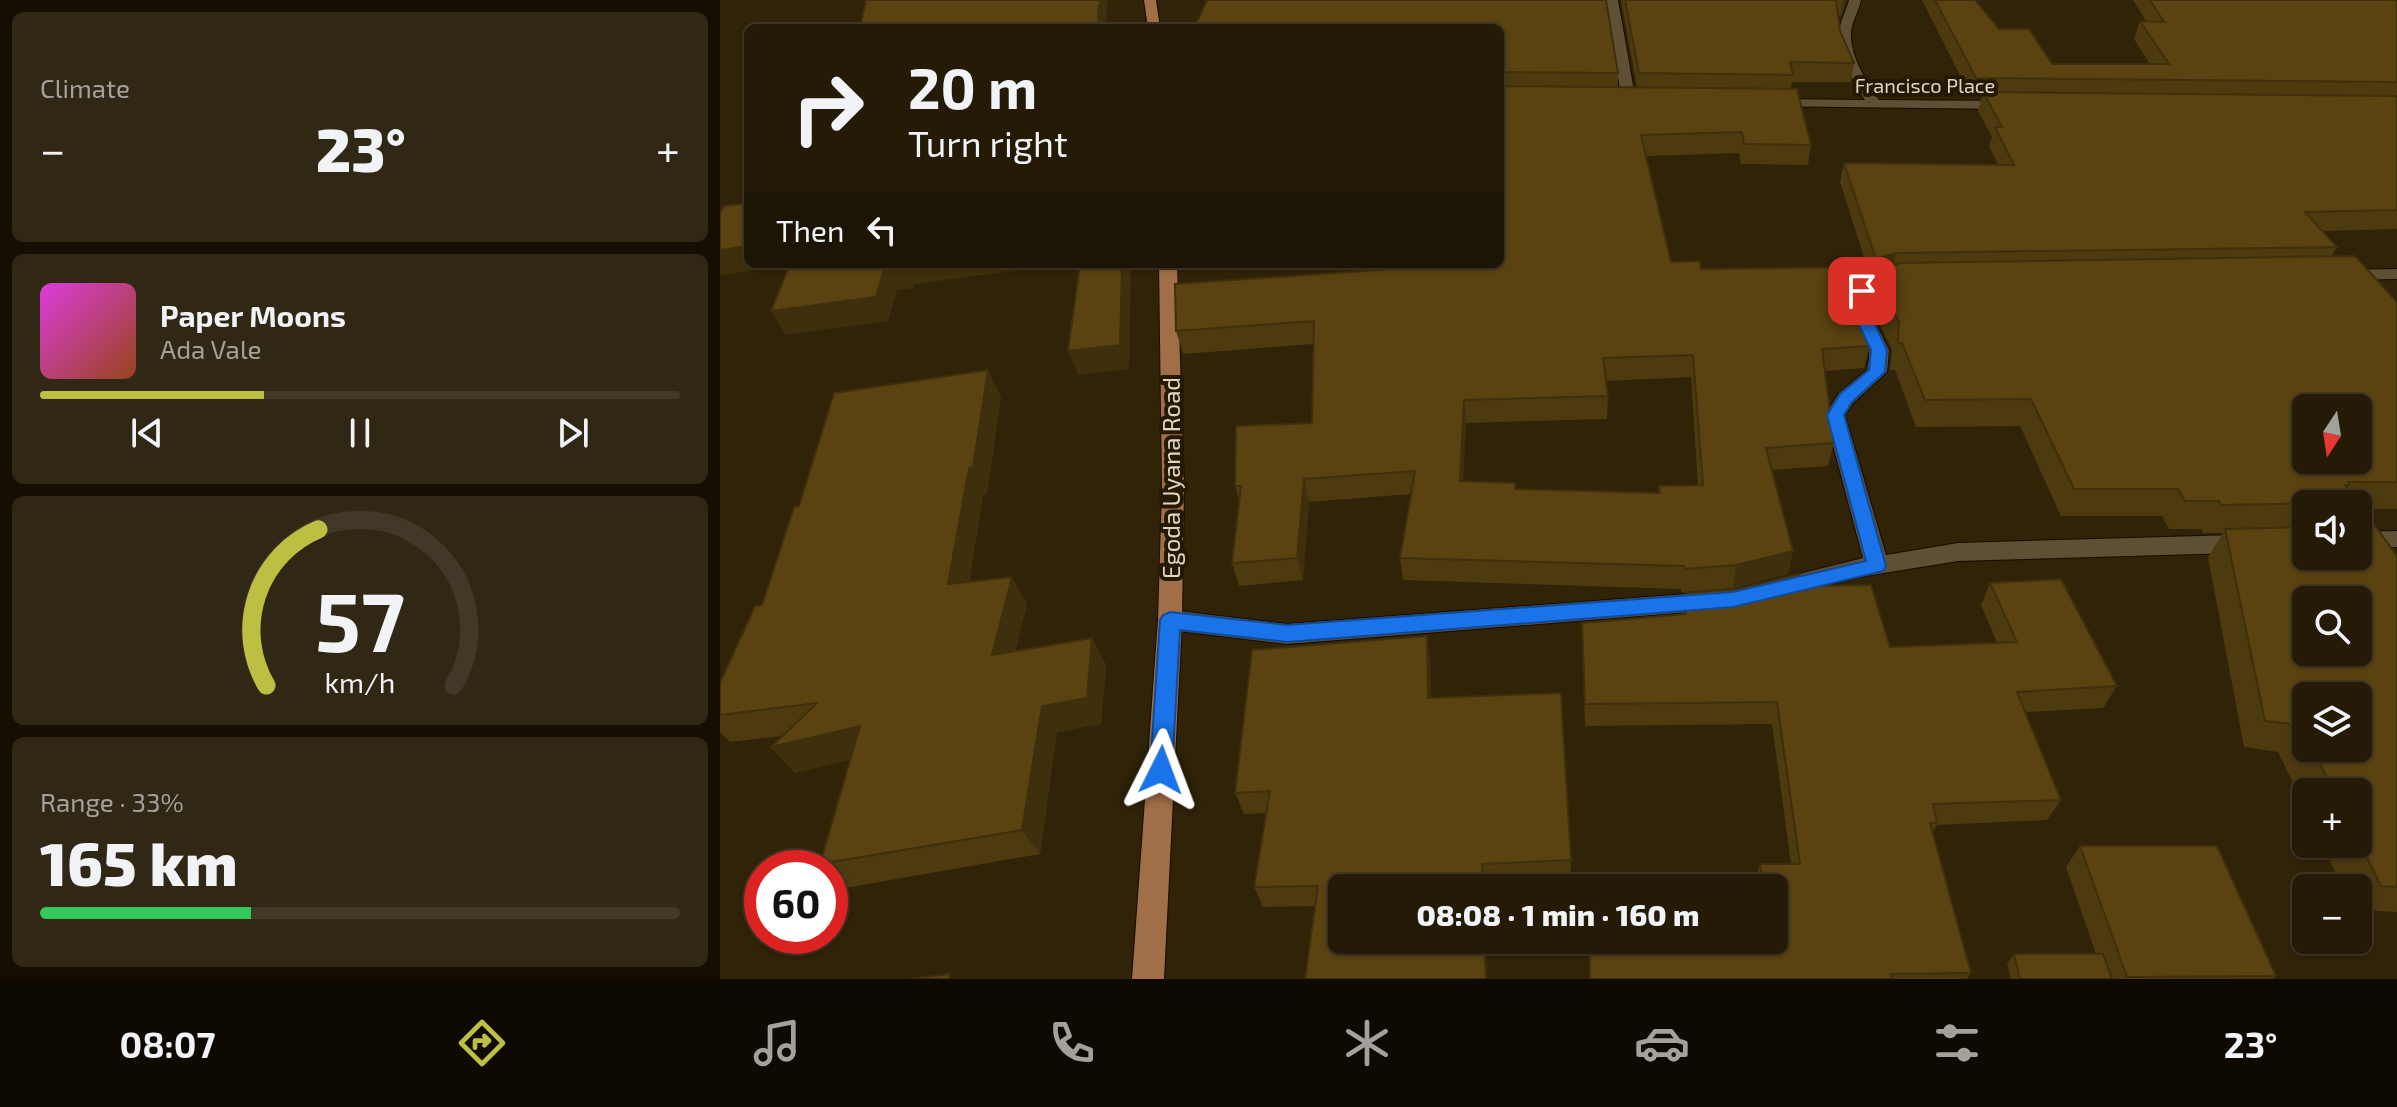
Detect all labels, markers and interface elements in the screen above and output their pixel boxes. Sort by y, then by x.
text: 20 m [908,53,1037,120]
icon: right [776,56,880,160]
text: Climate [40,72,130,103]
street label: Francisco Place [1855,73,1995,97]
text: 23° [316,112,406,184]
text: Turn right [908,121,1068,164]
text: − [40,122,66,175]
text: + [656,122,680,175]
icon: left [860,208,904,252]
text: Then [776,212,844,248]
pin [1828,257,1896,325]
icon: arrive [1840,269,1884,313]
text: Paper Moons [160,297,346,333]
text: Ada Vale [160,333,262,364]
street label: Egoda Uyana Road [1156,377,1185,579]
north arrow [2292,394,2372,474]
map controls [2292,394,2372,954]
icon: previous [125,411,169,455]
icon: pause [338,411,382,455]
icon: next [551,411,595,455]
button: sound [2292,490,2372,570]
text: 57 [315,569,405,669]
button: search [2292,586,2372,666]
text: km/h [325,665,395,700]
button: layers [2292,682,2372,762]
position arrow [1119,728,1203,812]
button: + [2292,778,2372,858]
text: Range · 33% [40,786,184,817]
text: 165 km [40,826,238,898]
speed limit sign: 60 [744,850,848,954]
button: − [2292,874,2372,954]
text: 08:08 · 1 min · 160 m [1416,896,1700,932]
icon: directions [454,1015,510,1071]
icon: music [749,1015,805,1071]
icon: phone [1044,1015,1100,1071]
icon: climate [1339,1015,1395,1071]
icon: car [1634,1015,1690,1071]
icon: filters [1929,1015,1985,1071]
text: 08:07 [119,1022,216,1065]
text: 23° [2224,1022,2278,1065]

